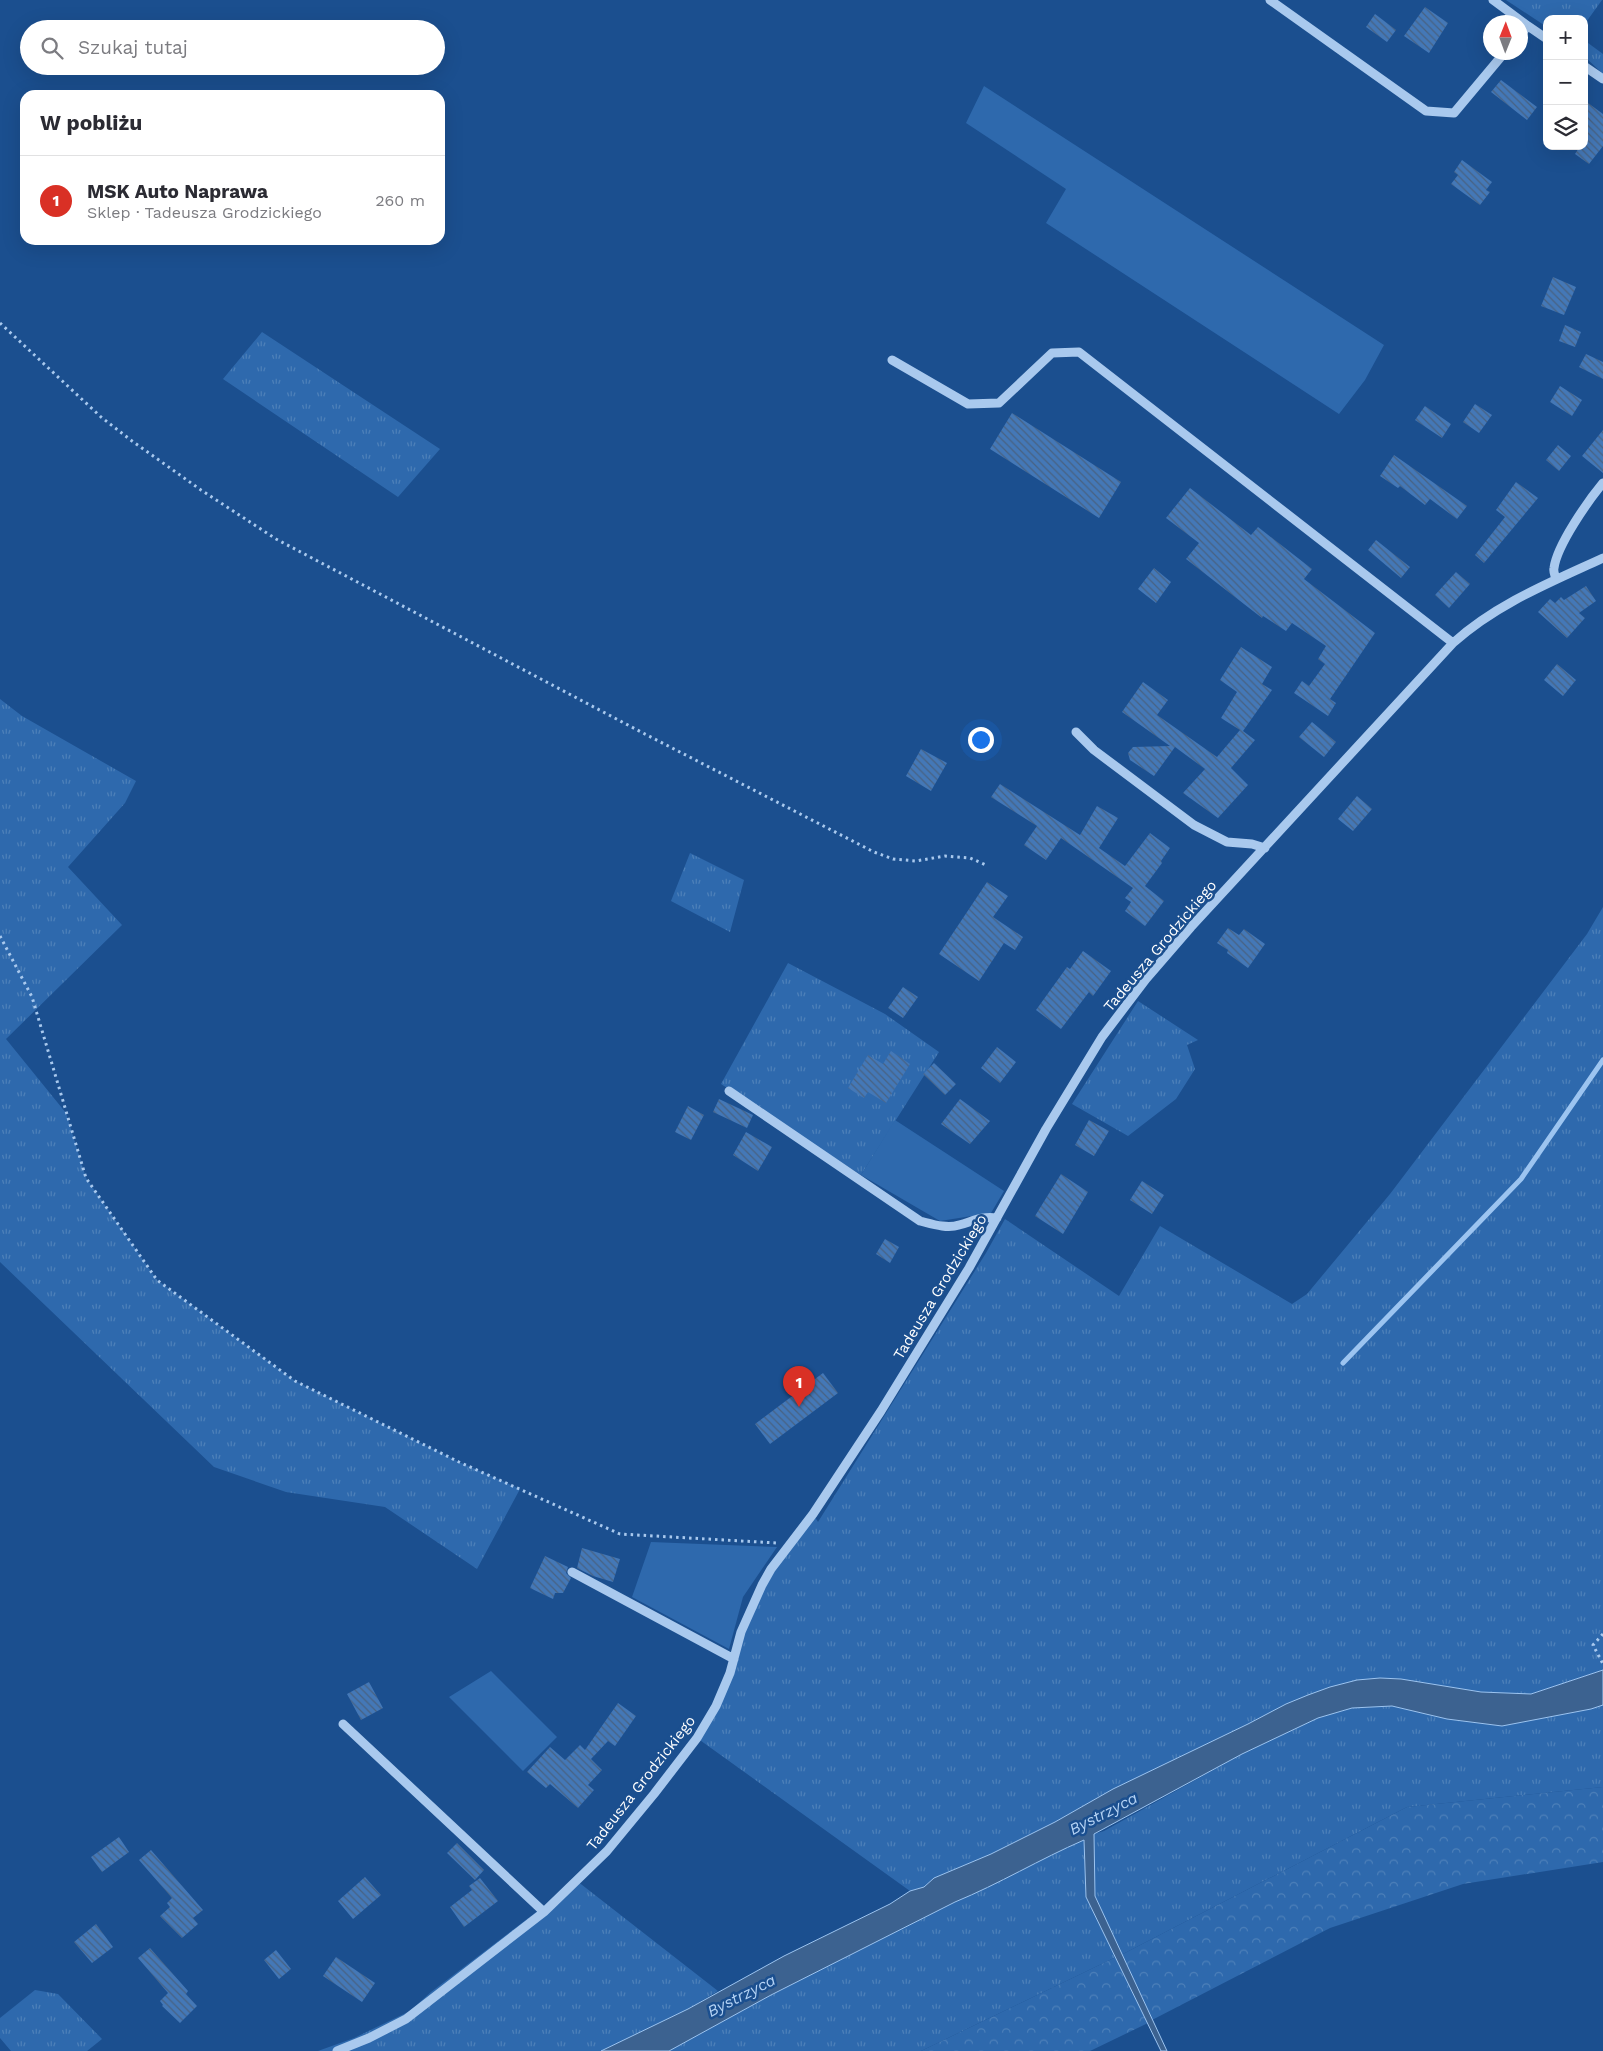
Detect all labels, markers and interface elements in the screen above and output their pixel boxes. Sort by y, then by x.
north arrow [1483,15,1528,60]
map controls [1543,15,1588,150]
button: + [1543,15,1588,60]
search box [20,20,445,75]
icon: search [38,34,66,62]
text: Szukaj tutaj [78,36,188,59]
button: − [1543,60,1588,105]
button: layers [1543,105,1588,150]
text: W pobliżu [40,110,142,135]
text: MSK Auto Naprawa [87,180,268,203]
text: 1 [53,191,59,210]
text: 260 m [375,191,425,210]
text: Sklep · Tadeusza Grodzickiego [87,203,322,222]
your location [968,727,994,753]
street label: Tadeusza Grodzickiego [1100,877,1220,1015]
street label: Tadeusza Grodzickiego [889,1211,991,1363]
pin: 1 [783,1366,815,1407]
street label: Tadeusza Grodzickiego [583,1712,699,1854]
water label: Bystrzyca [1066,1788,1141,1839]
water label: Bystrzyca [704,1970,779,2021]

